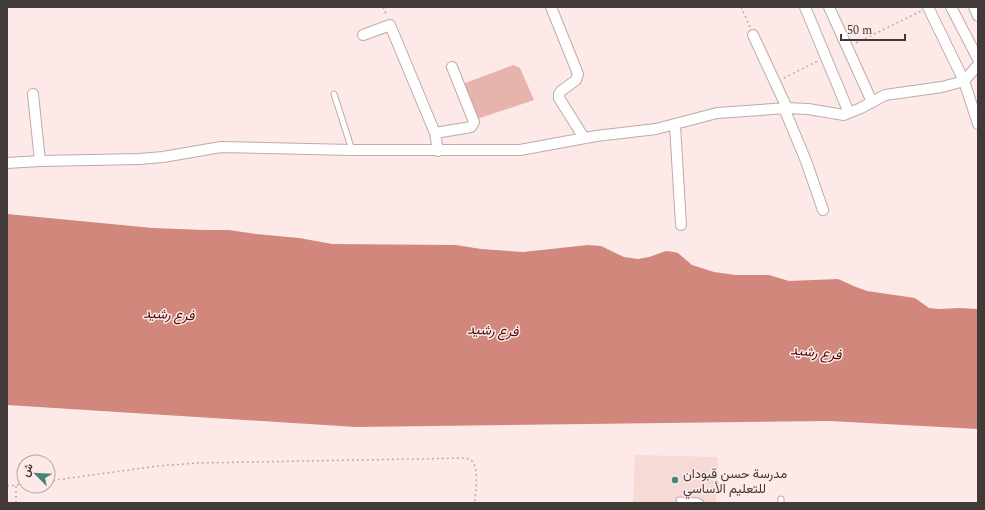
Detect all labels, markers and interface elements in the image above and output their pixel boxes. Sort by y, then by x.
scale bar [841,16,905,42]
text: 50 m [847,21,872,40]
water label: فرع رشيد [143,303,196,326]
water label: فرع رشيد [467,319,520,342]
water label: فرع رشيد [789,339,843,366]
north arrow [16,454,56,494]
text: ش [17,461,38,480]
place label: مدرسة حسن قبودان للتعليم الأساسي [683,464,787,499]
marker: مدرسة حسن قبودان للتعليم الأساسي [670,475,680,485]

